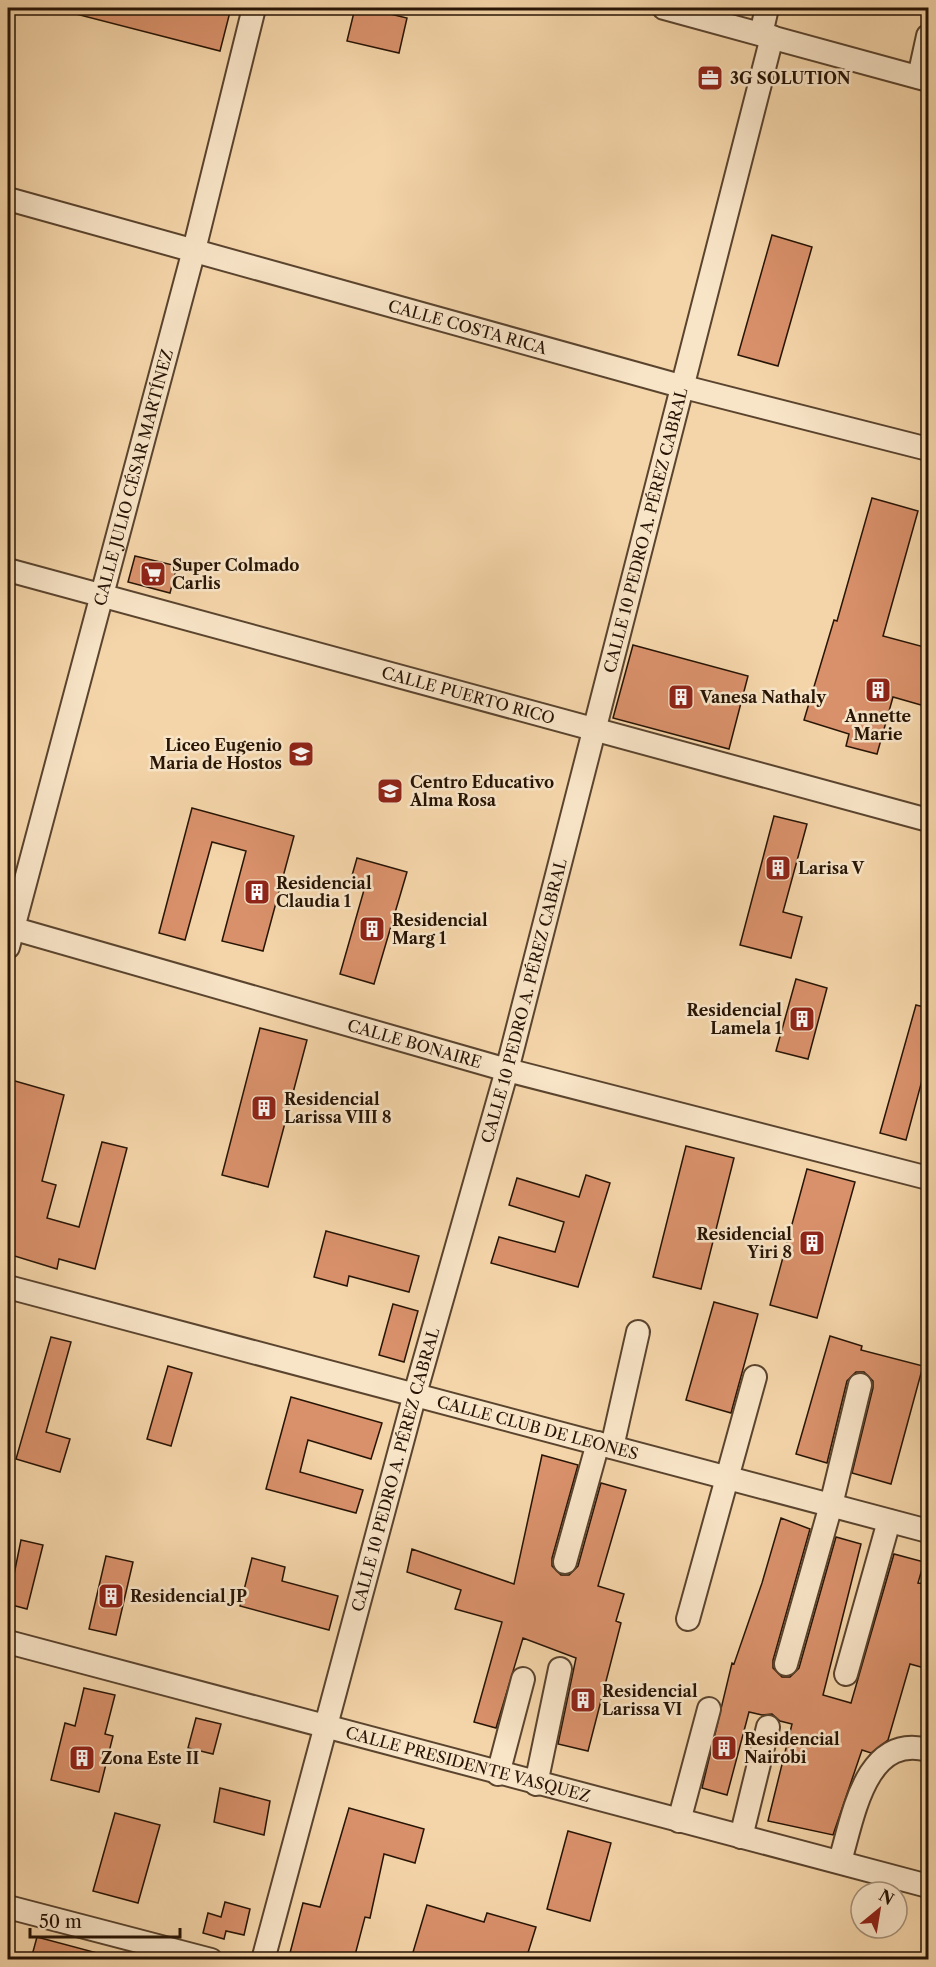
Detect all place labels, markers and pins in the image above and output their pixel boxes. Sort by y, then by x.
office icon: 3G SOLUTION [695,63,725,93]
place label: 3G SOLUTION [730,68,851,88]
place label: Super Colmado Carlis [172,555,300,593]
supermarket icon: Super Colmado Carlis [138,559,168,589]
building icon: Annette Marie [863,675,893,705]
building icon: Vanesa Nathaly [666,682,696,712]
place label: Vanesa Nathaly [699,687,827,707]
place label: Annette Marie [844,706,912,744]
place label: Liceo Eugenio Maria de Hostos [149,735,282,773]
school or university icon: Liceo Eugenio Maria de Hostos [286,739,316,769]
place label: Centro Educativo Alma Rosa [409,772,554,810]
school or university icon: Centro Educativo Alma Rosa [375,776,405,806]
building icon: Larisa V [763,853,793,883]
place label: Larisa V [798,858,865,878]
place label: Residencial Claudia 1 [276,873,372,911]
building icon: Residencial Claudia 1 [242,877,272,907]
place label: Residencial Marg 1 [392,910,488,948]
building icon: Residencial Marg 1 [357,914,387,944]
place label: Residencial Lamela 1 [686,1000,783,1038]
building icon: Residencial Lamela 1 [787,1004,817,1034]
place label: Residencial Larissa VIII 8 [284,1089,392,1127]
building icon: Residencial Larissa VIII 8 [249,1093,279,1123]
place label: Residencial Yiri 8 [696,1224,792,1262]
building icon: Residencial Yiri 8 [797,1228,827,1258]
building icon: Residencial JP [96,1581,126,1611]
place label: Residencial JP [130,1586,247,1606]
place label: Residencial Larissa VI [602,1681,698,1719]
building icon: Residencial Larissa VI [568,1685,598,1715]
place label: Residencial Nairobi [744,1729,840,1767]
building icon: Residencial Nairobi [709,1733,739,1763]
building icon: Zona Este II [67,1743,97,1773]
place label: Zona Este II [101,1748,199,1768]

